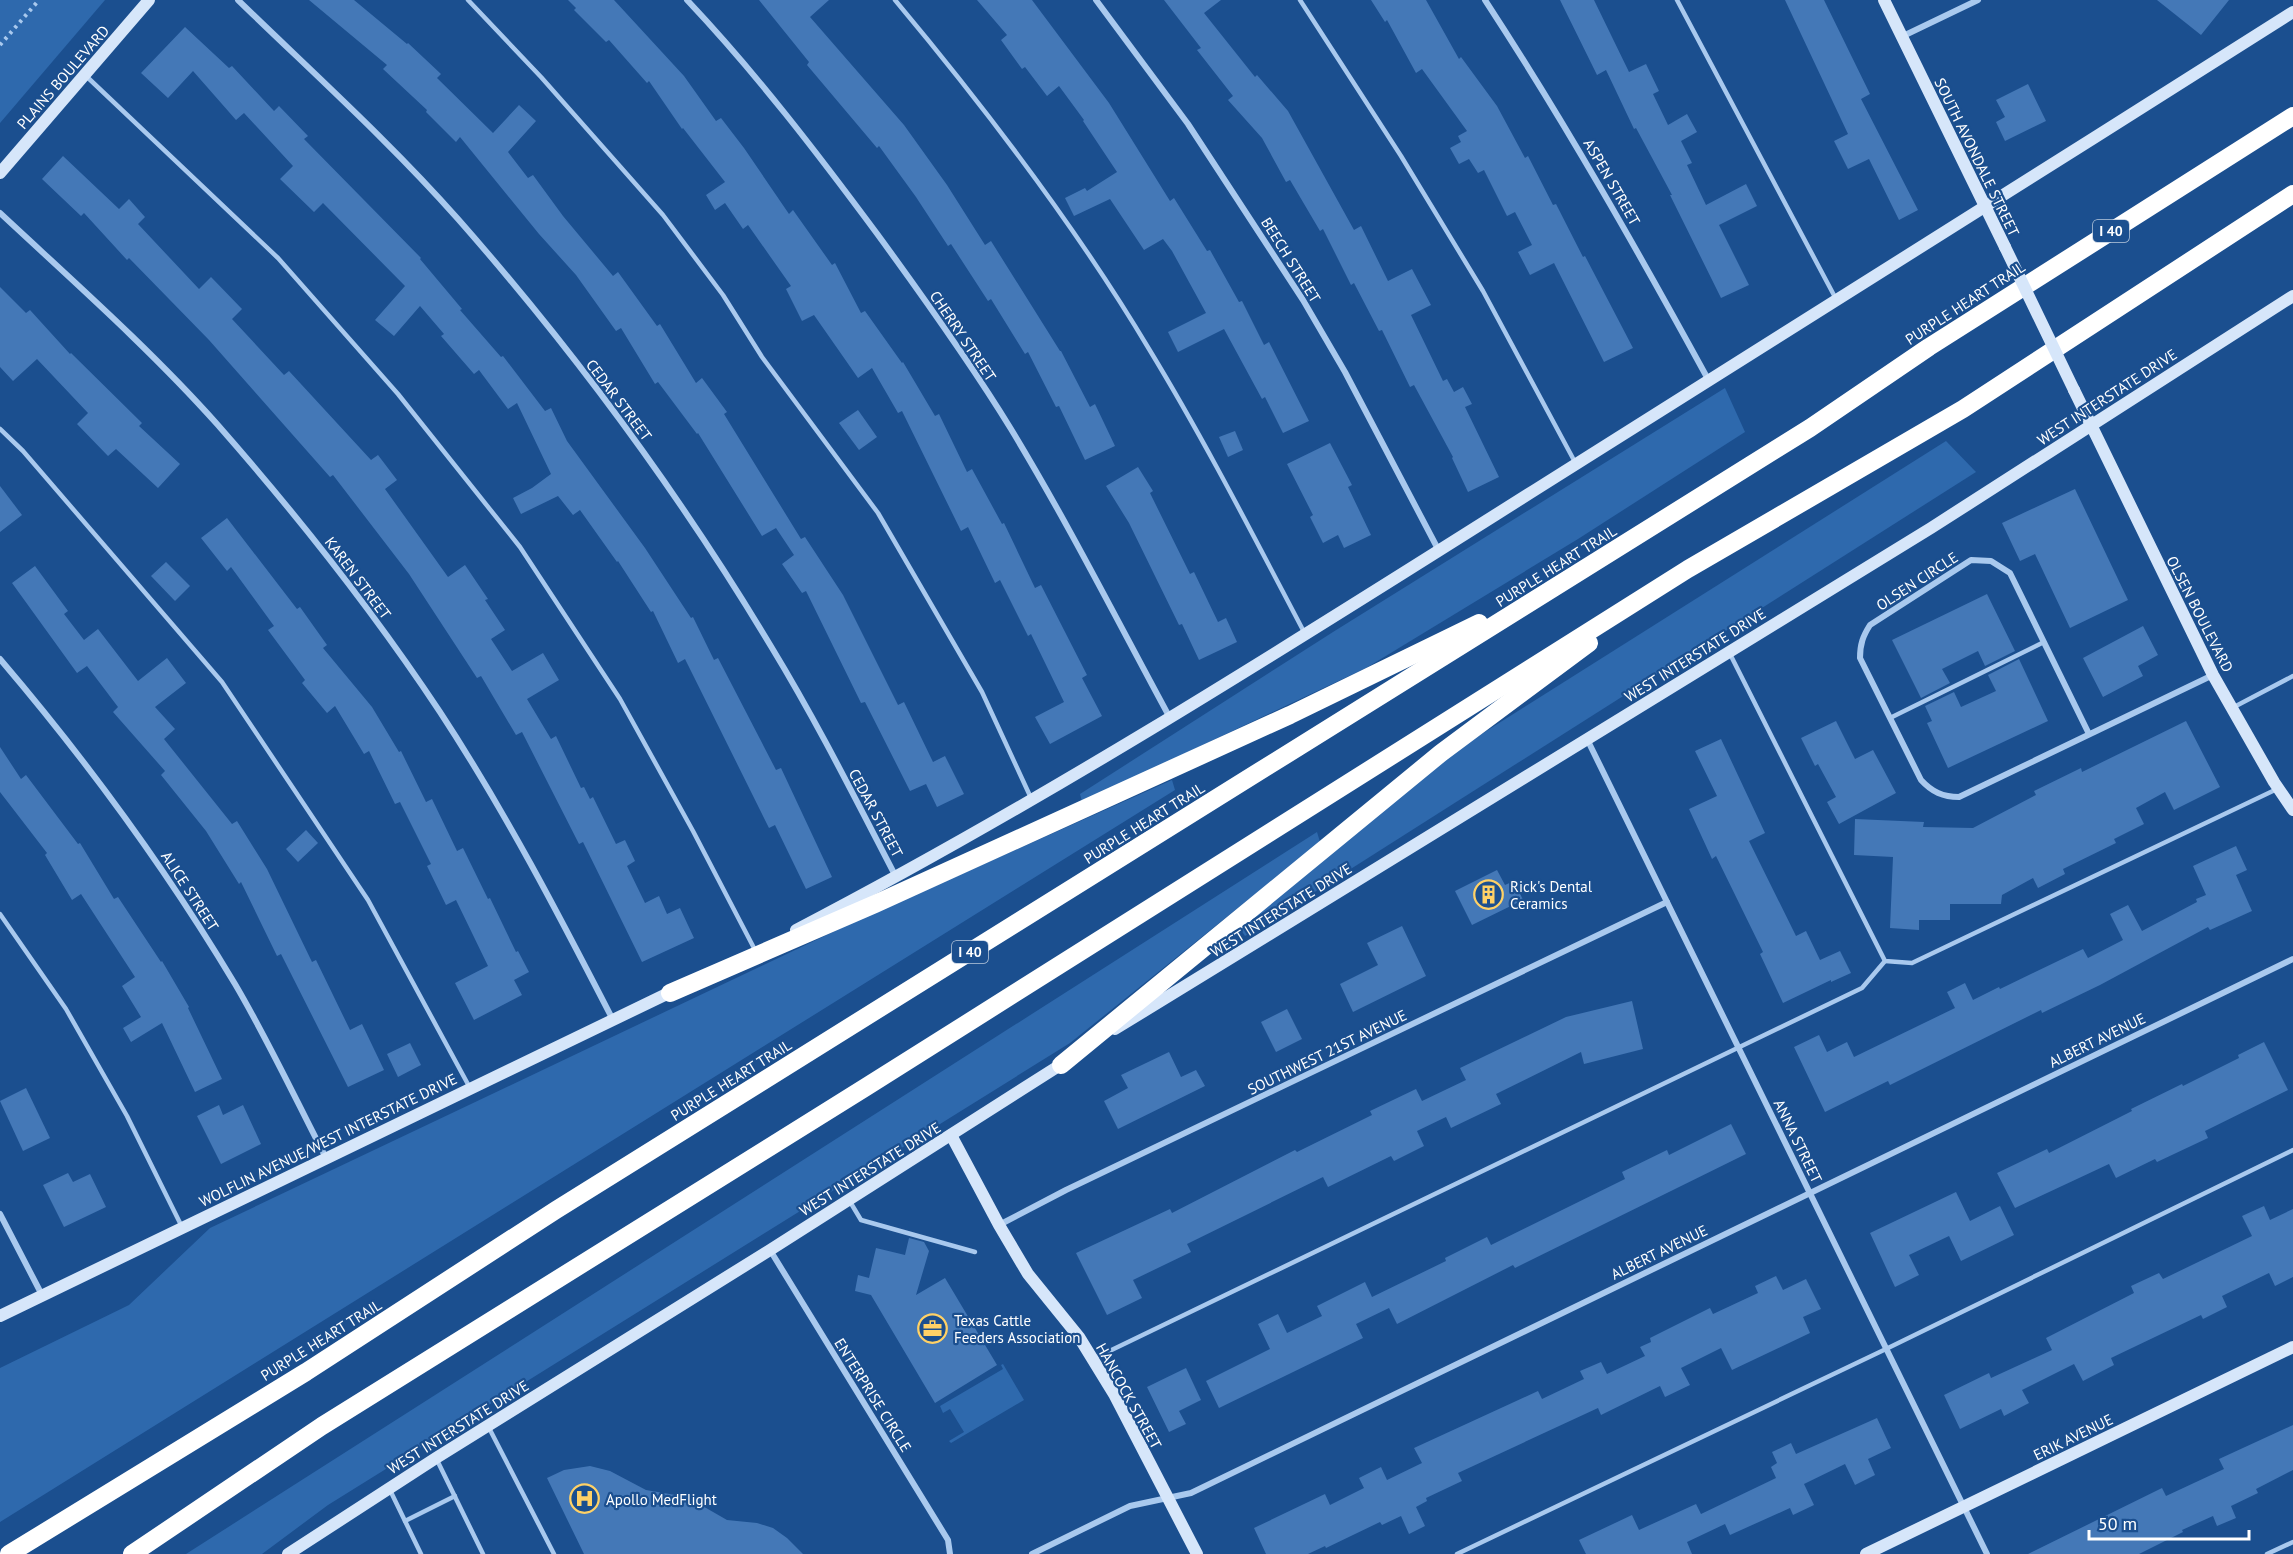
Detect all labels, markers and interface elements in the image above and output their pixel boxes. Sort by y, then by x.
street label: PLAINS BOULEVARD [13,21,113,133]
street label: SOUTH AVONDALE STREET [1930,75,2024,240]
street label: ASPEN STREET [1580,135,1645,229]
street label: BEECH STREET [1257,214,1325,307]
road number: I 40 [2093,220,2129,242]
street label: PURPLE HEART TRAIL [1901,257,2029,349]
street label: CHERRY STREET [926,287,1001,385]
street label: WEST INTERSTATE DRIVE [2033,345,2181,449]
street label: CEDAR STREET [582,355,656,445]
street label: PURPLE HEART TRAIL [1492,521,1620,611]
street label: KAREN STREET [321,533,396,623]
street label: OLSEN CIRCLE [1873,548,1961,614]
street label: OLSEN BOULEVARD [2162,553,2238,675]
street label: WEST INTERSTATE DRIVE [1621,604,1769,706]
street label: CEDAR STREET [845,766,908,861]
street label: PURPLE HEART TRAIL [1080,778,1208,868]
street label: ALICE STREET [157,848,223,935]
street label: WEST INTERSTATE DRIVE [1207,859,1355,961]
place label: Rick's Dental Ceramics [1510,877,1593,913]
building icon: Rick's Dental Ceramics [1473,879,1505,911]
road number: I 40 [952,941,988,963]
street label: SOUTHWEST 21ST AVENUE [1244,1005,1410,1099]
street label: ALBERT AVENUE [2046,1008,2148,1072]
street label: PURPLE HEART TRAIL [667,1035,795,1125]
street label: WOLFLIN AVENUE/WEST INTERSTATE DRIVE [196,1069,460,1211]
street label: ANNA STREET [1770,1096,1827,1187]
street label: WEST INTERSTATE DRIVE [796,1118,944,1220]
street label: ALBERT AVENUE [1608,1220,1710,1284]
street label: PURPLE HEART TRAIL [257,1295,385,1385]
place label: Texas Cattle Feeders Association [954,1311,1080,1347]
office icon: Texas Cattle Feeders Association [917,1313,949,1345]
street label: ENTERPRISE CIRCLE [830,1335,916,1455]
street label: HANCOCK STREET [1092,1340,1166,1453]
street label: WEST INTERSTATE DRIVE [384,1376,532,1478]
street label: ERIK AVENUE [2030,1410,2116,1464]
hospital icon: Apollo MedFlight [569,1483,601,1515]
place label: Apollo MedFlight [606,1490,717,1509]
scale bar [2089,1503,2250,1541]
text: 50 m [2098,1512,2137,1535]

